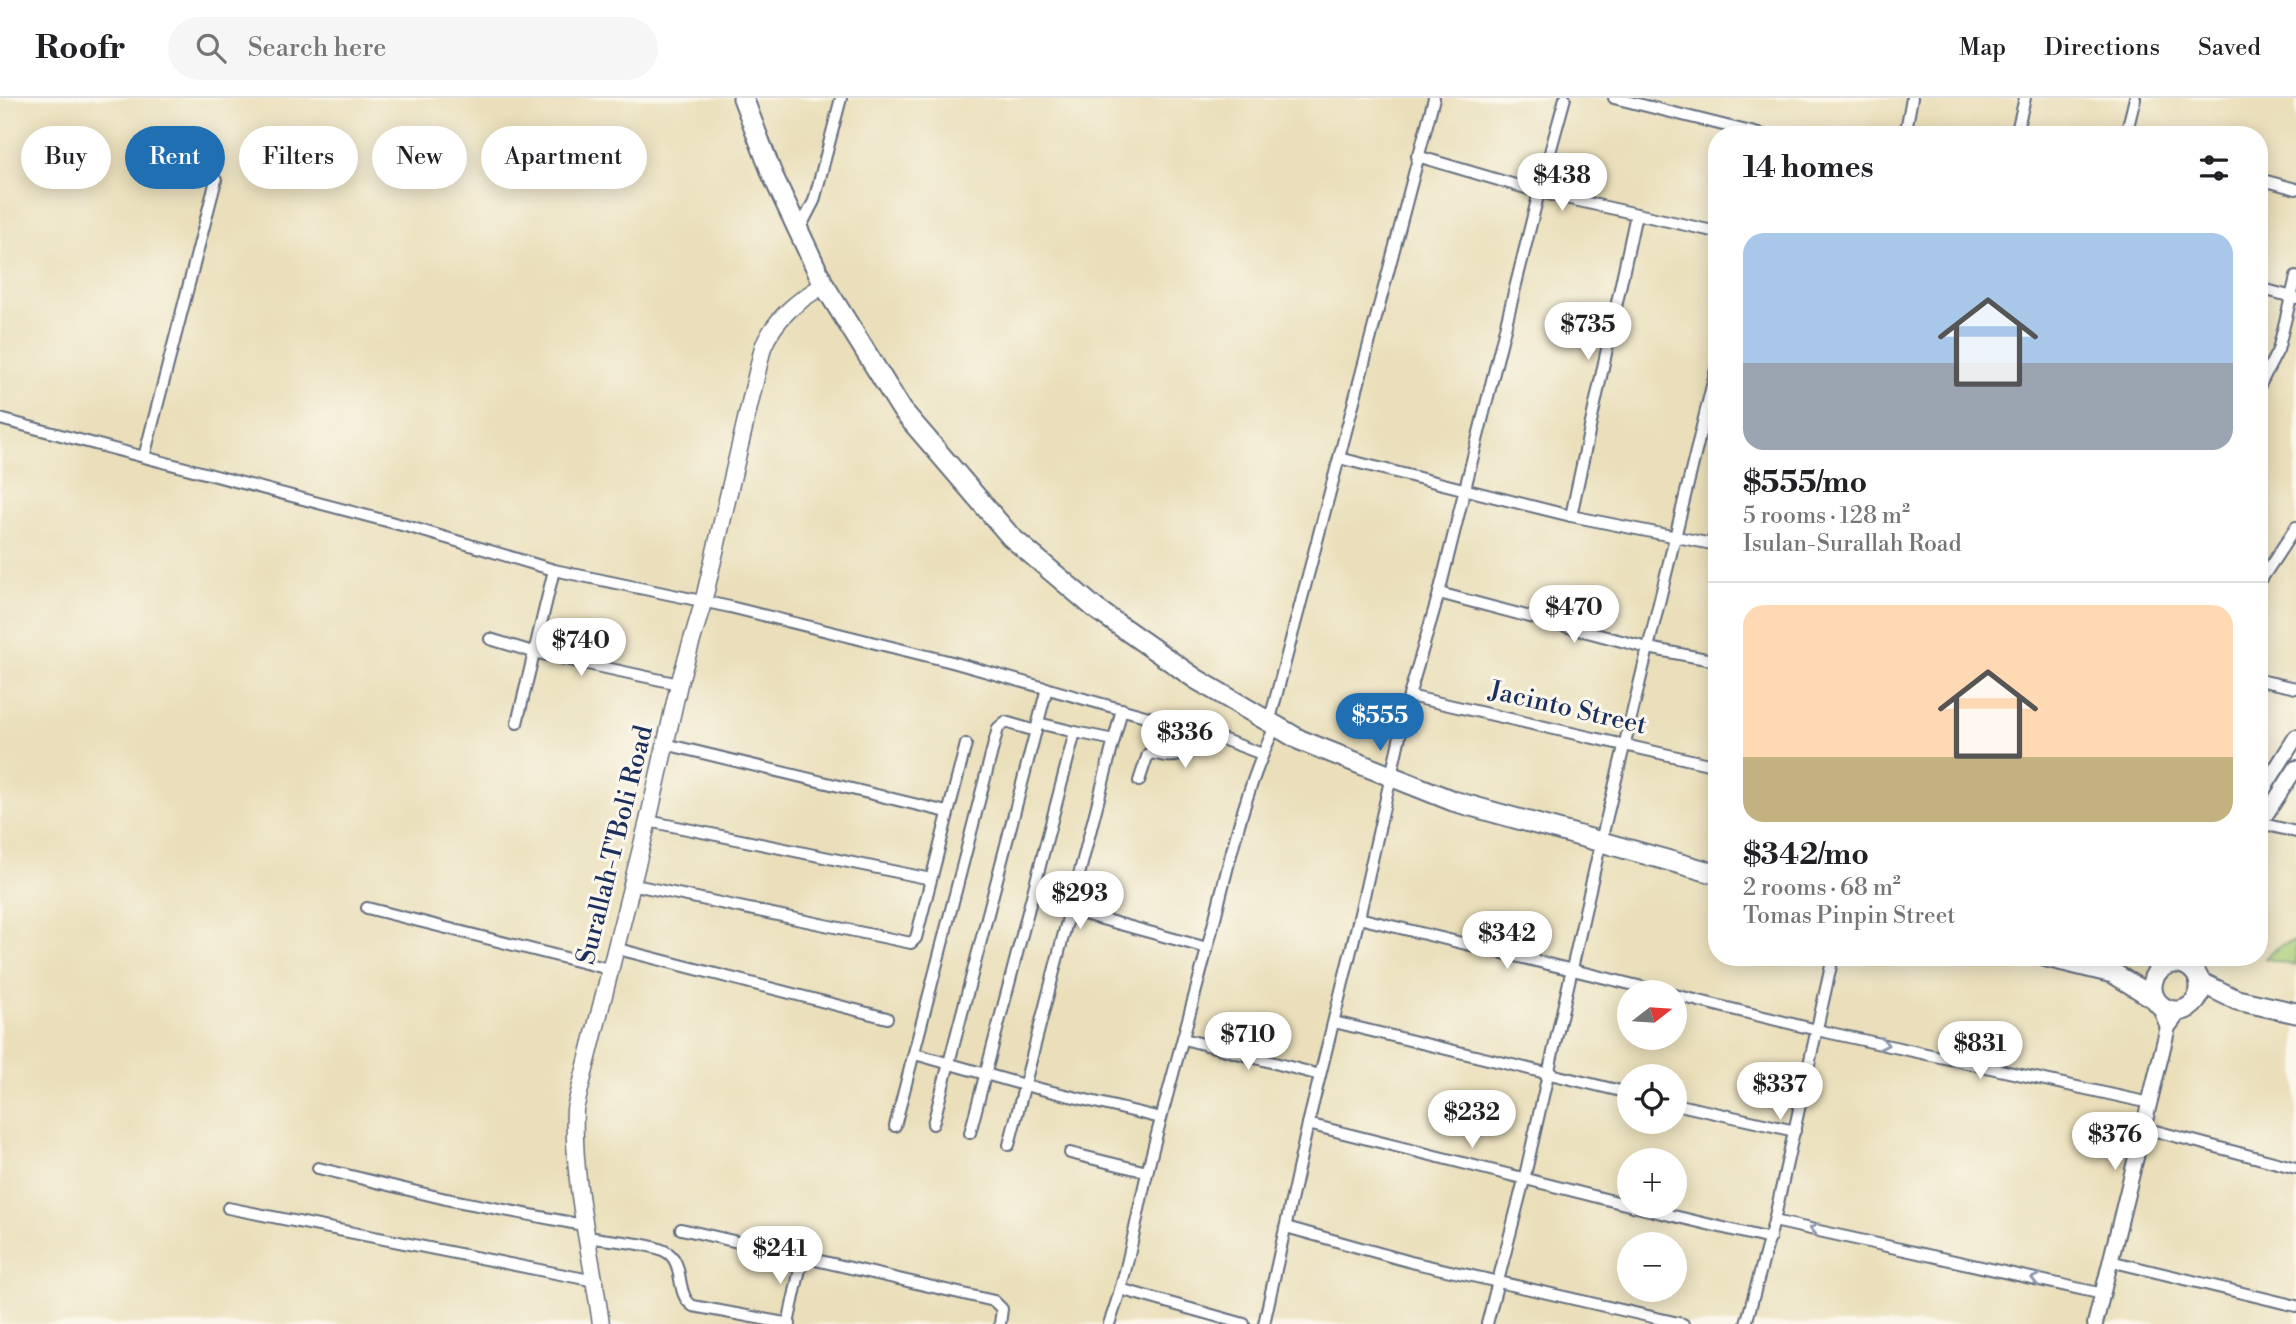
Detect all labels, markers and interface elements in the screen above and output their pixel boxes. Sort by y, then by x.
search box [168,17,658,80]
text: Roofr [35,28,126,69]
icon: search [192,29,230,67]
text: Search here [248,32,386,64]
text: Map [1959,33,2006,63]
text: Directions [2044,33,2160,63]
text: Saved [2198,33,2261,63]
chip: Buy [21,126,111,189]
chip: Rent [125,126,225,189]
chip: Filters [239,126,358,189]
chip: New [372,126,467,189]
chip: Apartment [481,126,647,189]
text: 14 homes [1743,149,1874,187]
icon: filters [2195,149,2233,187]
pin: $438 [1521,153,1603,213]
text: $438 [1533,162,1591,190]
icon: home [1925,279,2051,405]
pin: $735 [1547,302,1629,362]
text: $735 [1560,311,1616,339]
text: $555/mo [1743,464,1867,502]
text: 5 rooms · 128 m² [1743,502,1910,530]
text: Isulan-Surallah Road [1743,530,1962,558]
pin: $470 [1533,586,1615,645]
text: $470 [1545,594,1603,622]
pin: $740 [540,618,622,678]
text: $740 [552,627,610,655]
icon: home [1925,651,2051,777]
street label: Jacinto Street [1485,674,1650,742]
pin: $555 [1339,694,1421,753]
text: $555 [1352,702,1408,730]
pin: $336 [1144,710,1226,770]
text: $336 [1157,719,1213,747]
street label: Surallah-T'Boli Road [570,722,660,968]
text: $342/mo [1743,836,1869,874]
pin: $293 [1039,872,1121,931]
text: 2 rooms · 68 m² [1743,874,1901,902]
text: $293 [1052,880,1108,908]
text: Tomas Pinpin Street [1743,902,1955,930]
pin: $342 [1466,912,1548,971]
text: $342 [1478,920,1536,948]
north arrow [1617,980,1687,1050]
map controls [1617,980,1687,1302]
pin: $710 [1207,1012,1289,1072]
text: $710 [1221,1021,1275,1049]
pin: $831 [1939,1021,2021,1081]
text: $831 [1954,1030,2006,1058]
one-way arrow [1878,1036,1890,1051]
pin: $337 [1739,1062,1821,1122]
button: locate [1617,1064,1687,1134]
text: $337 [1753,1071,1807,1099]
pin: $232 [1431,1090,1513,1150]
text: $232 [1444,1099,1500,1127]
pin: $376 [2074,1112,2156,1172]
text: $376 [2088,1121,2142,1149]
button: + [1617,1148,1687,1218]
one-way arrow [1808,1223,1820,1238]
pin: $241 [739,1226,821,1286]
button: − [1617,1232,1687,1302]
text: $241 [753,1235,807,1263]
one-way arrow [2030,1272,2042,1287]

